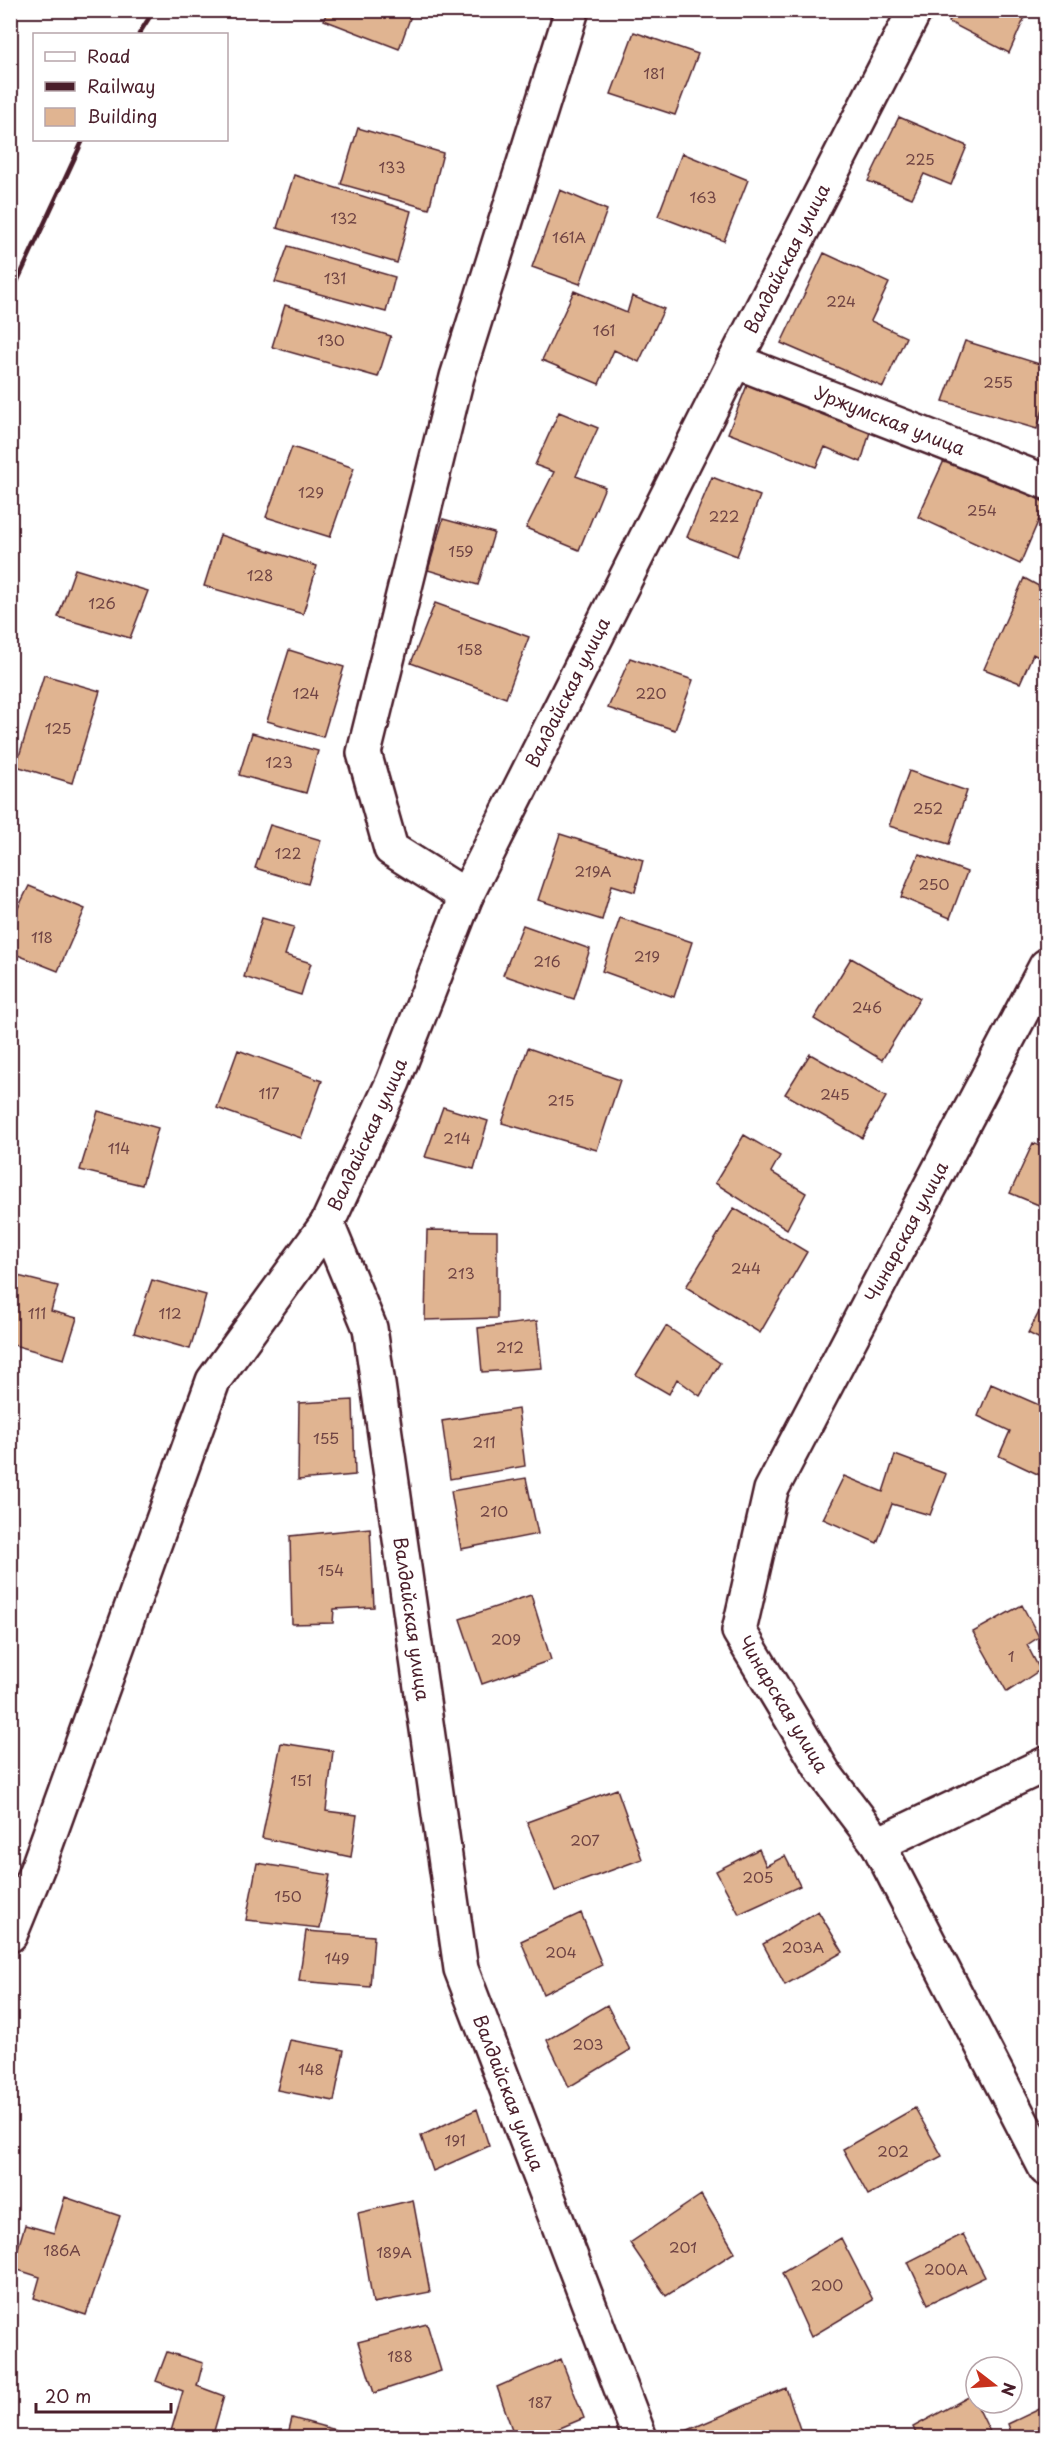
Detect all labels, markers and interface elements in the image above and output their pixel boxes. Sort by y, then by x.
legend [33,33,228,141]
text: Road [87,42,131,69]
house number: 181 [643,61,665,84]
text: Railway [87,72,155,99]
text: Building [87,102,157,129]
house number: 225 [905,147,935,170]
house number: 133 [379,155,405,178]
street label: Валдайская улица [736,178,836,338]
house number: 163 [689,185,717,208]
house number: 132 [331,206,357,229]
house number: 161А [552,225,586,248]
house number: 131 [324,266,346,289]
house number: 224 [826,289,856,312]
house number: 161 [593,318,615,341]
house number: 130 [317,328,345,351]
house number: 255 [983,370,1013,393]
street label: Уржумская улица [811,378,970,462]
house number: 129 [298,480,324,503]
house number: 254 [967,498,997,521]
house number: 222 [709,504,739,527]
house number: 159 [448,539,474,562]
house number: 128 [247,563,273,586]
house number: 126 [88,591,116,614]
street label: Валдайская улица [518,612,616,772]
house number: 158 [457,637,483,660]
house number: 124 [293,681,320,704]
house number: 220 [635,681,667,704]
house number: 125 [45,716,71,739]
house number: 123 [265,750,293,773]
house number: 252 [913,796,943,819]
house number: 122 [275,841,301,864]
house number: 219А [574,859,612,882]
house number: 250 [919,872,949,895]
house number: 118 [31,925,53,948]
house number: 219 [634,944,660,967]
house number: 216 [533,949,561,972]
house number: 246 [852,995,882,1018]
street label: Валдайская улица [320,1054,413,1215]
house number: 117 [258,1081,280,1104]
house number: 245 [820,1082,850,1105]
house number: 215 [547,1088,575,1111]
house number: 214 [443,1126,471,1149]
house number: 114 [108,1136,130,1159]
street label: Чинарская улица [857,1156,954,1306]
house number: 244 [731,1256,761,1279]
house number: 213 [447,1261,475,1284]
house number: 111 [28,1301,46,1324]
house number: 112 [158,1301,182,1324]
house number: 212 [496,1335,524,1358]
house number: 155 [313,1426,339,1449]
house number: 211 [472,1430,496,1453]
house number: 210 [480,1499,508,1522]
street label: Валдайская улица [388,1535,437,1703]
house number: 154 [318,1558,344,1581]
house number: 209 [491,1627,521,1650]
street label: Чинарская улица [733,1630,836,1778]
house number: 1 [1008,1644,1014,1667]
house number: 151 [290,1768,312,1791]
house number: 207 [570,1828,600,1851]
house number: 205 [743,1865,773,1888]
house number: 150 [274,1884,302,1907]
house number: 203А [782,1935,824,1958]
house number: 204 [545,1940,577,1963]
house number: 149 [324,1946,350,1969]
street label: Валдайская улица [467,2011,552,2175]
house number: 203 [573,2032,603,2055]
house number: 148 [298,2057,324,2080]
house number: 191 [444,2128,466,2151]
house number: 202 [877,2139,909,2162]
house number: 201 [669,2235,697,2258]
house number: 186А [43,2238,81,2261]
house number: 189А [376,2240,412,2263]
house number: 200А [924,2257,968,2280]
house number: 200 [811,2273,843,2296]
house number: 188 [387,2344,413,2367]
north arrow [964,2355,1024,2415]
scale bar [36,2376,171,2414]
text: N [996,2380,1023,2399]
text: 20 m [45,2382,91,2409]
house number: 187 [528,2390,552,2413]

